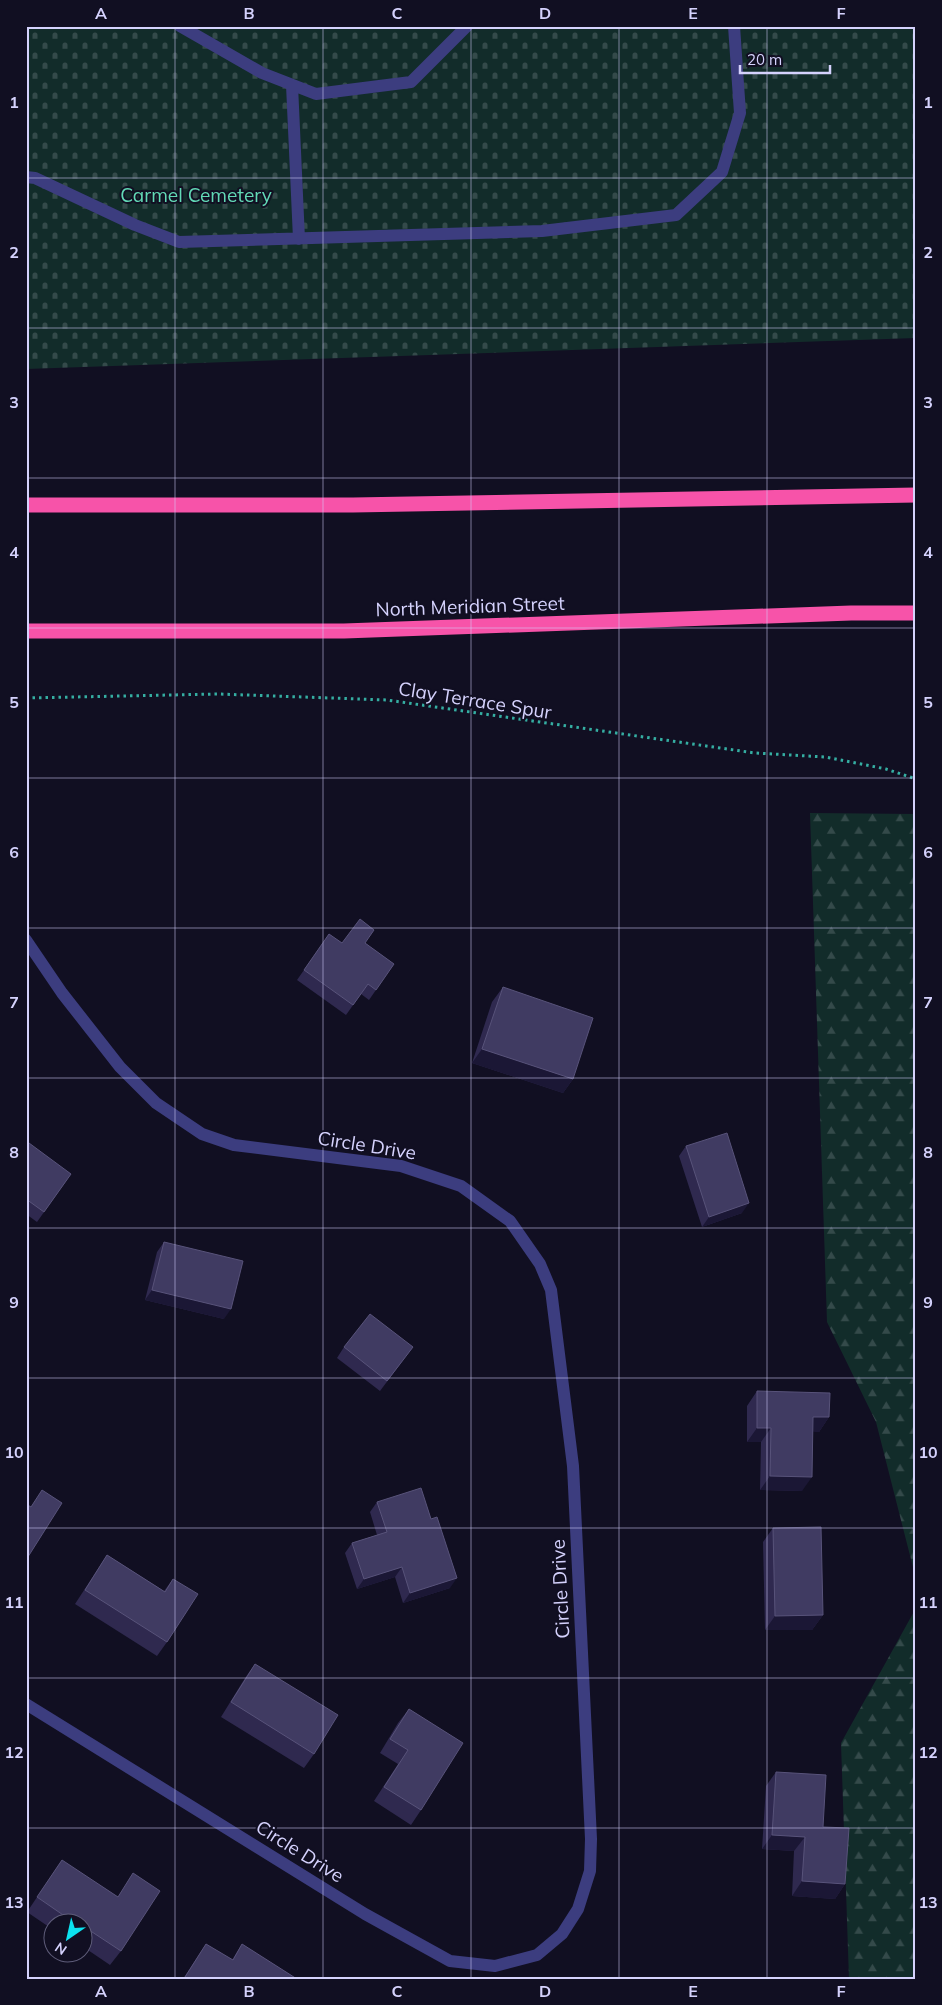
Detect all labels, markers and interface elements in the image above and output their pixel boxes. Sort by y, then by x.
text: A [95,3,107,23]
text: B [243,3,255,23]
text: C [392,3,403,23]
text: D [539,3,551,23]
text: E [688,3,698,23]
text: F [836,3,846,23]
scale bar [740,42,830,74]
text: 20 m [747,50,782,69]
text: 1 [9,92,19,112]
text: 1 [923,92,933,112]
park label: Carmel Cemetery [120,183,272,207]
text: 2 [9,242,19,262]
text: 2 [923,242,933,262]
text: 3 [9,392,19,412]
text: 3 [923,392,933,412]
text: 4 [9,542,19,562]
text: 4 [923,542,933,562]
street label: North Meridian Street [375,591,565,621]
street label: Clay Terrace Spur [397,676,553,724]
text: 5 [9,692,19,712]
text: 5 [923,692,933,712]
text: 6 [9,842,19,862]
text: 6 [923,842,933,862]
text: 7 [9,992,19,1012]
text: 7 [923,992,933,1012]
street label: Circle Drive [316,1125,418,1165]
text: 8 [9,1142,19,1162]
text: 8 [923,1142,933,1162]
text: 9 [9,1292,19,1312]
text: 9 [923,1292,933,1312]
text: 10 [4,1442,24,1462]
text: 10 [918,1442,938,1462]
street label: Circle Drive [545,1539,575,1639]
text: 11 [4,1592,24,1612]
text: 11 [918,1592,938,1612]
text: 12 [4,1742,24,1762]
text: 12 [918,1742,938,1762]
street label: Circle Drive [251,1814,349,1888]
text: 13 [4,1892,24,1912]
text: 13 [918,1892,938,1912]
north arrow [42,1912,92,1962]
text: N [51,1938,70,1959]
text: A [95,1981,107,2001]
text: B [243,1981,255,2001]
text: C [392,1981,403,2001]
text: D [539,1981,551,2001]
text: E [688,1981,698,2001]
text: F [836,1981,846,2001]

